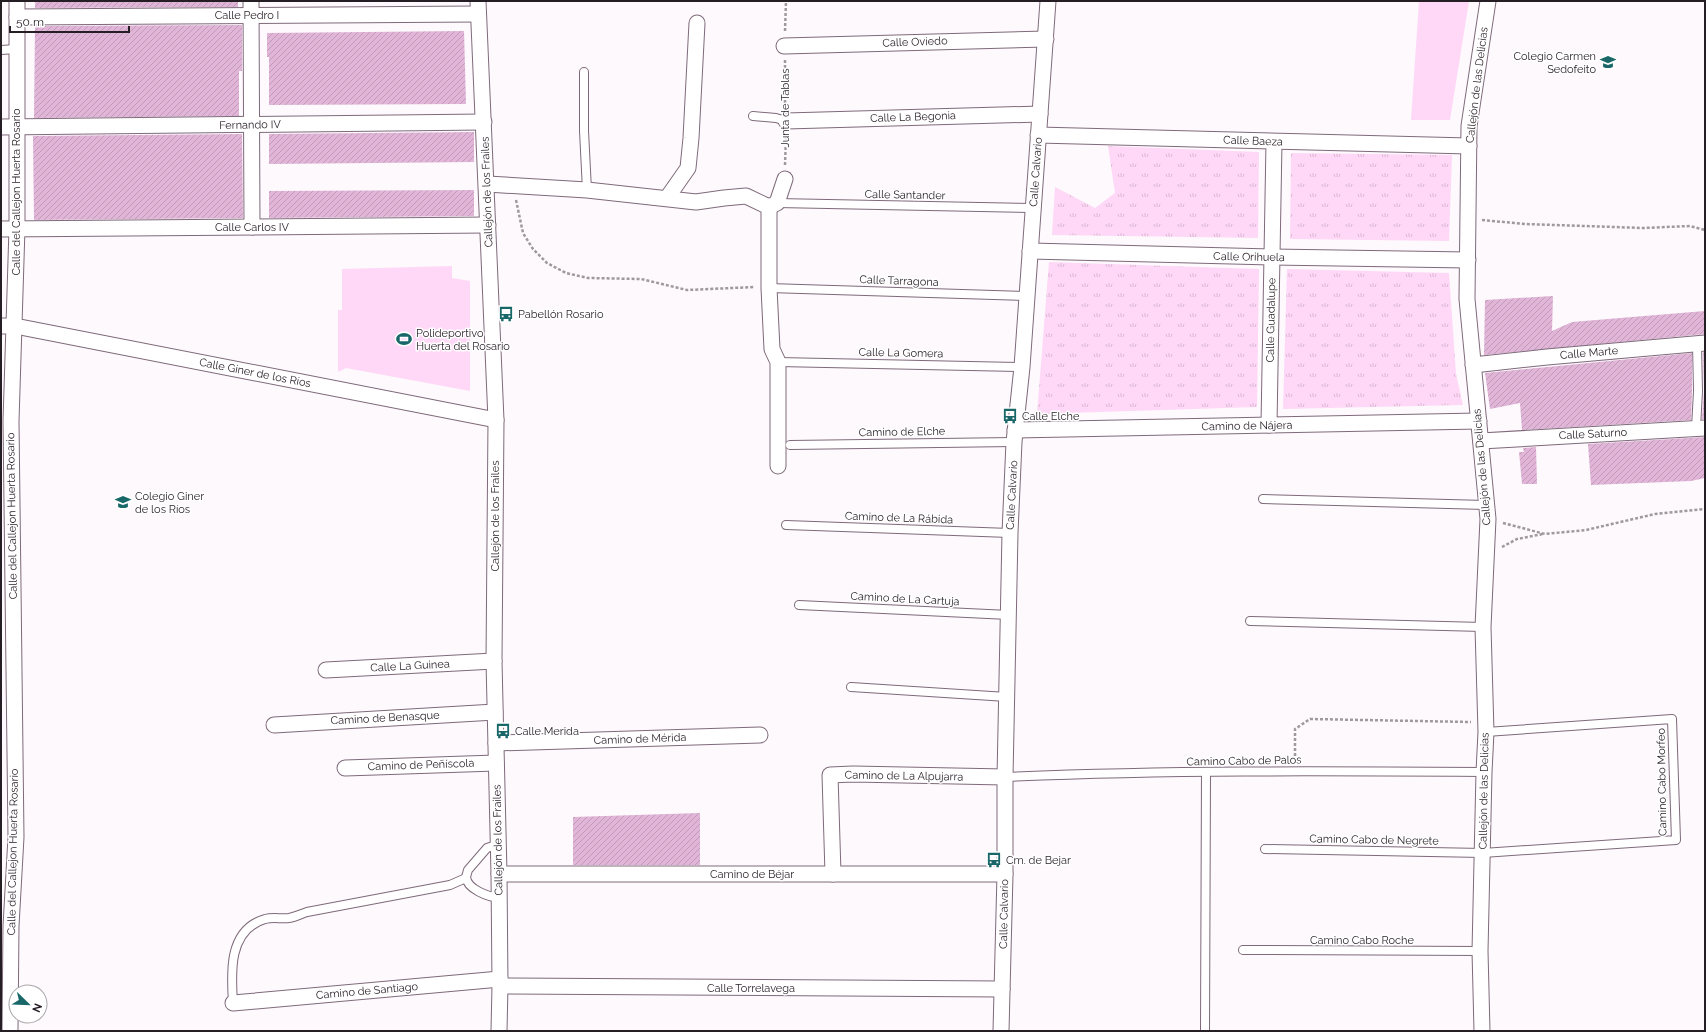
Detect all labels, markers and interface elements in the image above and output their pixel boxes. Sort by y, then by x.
scale bar [10,8,129,34]
street label: Calle Pedro I [215,9,279,22]
text: 50 m [16,15,44,29]
street label: Callejón de las Delicias [1463,26,1491,144]
street label: Calle Oviedo [882,34,948,50]
place label: Colegio Carmen Sedofeito [1514,50,1596,76]
school or university icon: Colegio Carmen Sedofeito [1599,53,1617,71]
street label: Junta de Tablas [779,68,792,148]
street label: Calle del Callejon Huerta Rosario [10,108,23,275]
street label: Calle La Begonia [870,109,956,125]
street label: Fernando IV [219,118,281,132]
street label: Calle Baeza [1223,133,1283,149]
street label: Callejón de los Frailes [479,136,495,248]
street label: Calle Calvario [1027,136,1045,207]
street label: Calle Santander [864,188,946,202]
street label: Calle Carlos IV [215,221,290,234]
street label: Calle Orihuela [1213,250,1285,264]
street label: Calle Tarragona [859,273,939,289]
street label: Calle Guadalupe [1264,277,1278,363]
bus stop icon: Pabellón Rosario [497,305,515,323]
place label: Pabellón Rosario [518,308,604,321]
place label: Polideportivo Huerta del Rosario [416,327,510,353]
sports icon: Polideportivo Huerta del Rosario [395,330,413,348]
street label: Calle Marte [1559,344,1619,362]
street label: Calle La Gomera [858,346,944,360]
street label: Calle Giner de los Ríos [198,356,312,390]
bus stop icon: Calle Elche [1001,407,1019,425]
street label: Callejón de las Delicias [1470,408,1494,526]
place label: Calle Elche [1022,410,1080,423]
street label: Camino de Nájera [1201,419,1293,433]
street label: Camino de Elche [859,425,946,439]
street label: Calle Saturno [1558,426,1628,442]
street label: Calle del Callejon Huerta Rosario [4,432,20,600]
street label: Calle Calvario [1004,459,1020,530]
street label: Callejón de los Frailes [489,460,502,572]
place label: Colegio Giner de los Ríos [135,490,204,516]
school or university icon: Colegio Giner de los Ríos [114,493,132,511]
street label: Camino de La Rábida [845,510,953,526]
street label: Camino de La Cartuja [850,590,960,608]
street label: Calle La Guinea [370,657,450,675]
street label: Camino de Benasque [330,709,440,727]
bus stop icon: Calle Merida [494,722,512,740]
place label: Calle Merida [515,725,579,738]
street label: Camino Cabo Morfeo [1655,727,1669,836]
street label: Camino de Mérida [593,731,687,747]
street label: Callejón de las Delicias [1476,732,1492,850]
street label: Camino Cabo de Palos [1186,753,1302,769]
street label: Camino de Peñíscola [367,757,475,773]
street label: Calle del Callejon Huerta Rosario [5,768,21,936]
street label: Camino de La Alpujarra [845,768,963,784]
street label: Callejón de los Frailes [491,784,505,896]
street label: Camino Cabo de Negrete [1309,832,1439,848]
bus stop icon: Cm. de Bejar [985,851,1003,869]
place label: Cm. de Bejar [1006,854,1071,867]
street label: Camino de Béjar [710,868,794,881]
street label: Calle Calvario [997,879,1011,949]
street label: Camino Cabo Roche [1310,934,1415,947]
street label: Camino de Santiago [315,980,419,1002]
street label: Calle Torrelavega [707,982,795,995]
north arrow [8,984,48,1024]
text: N [29,1001,44,1014]

